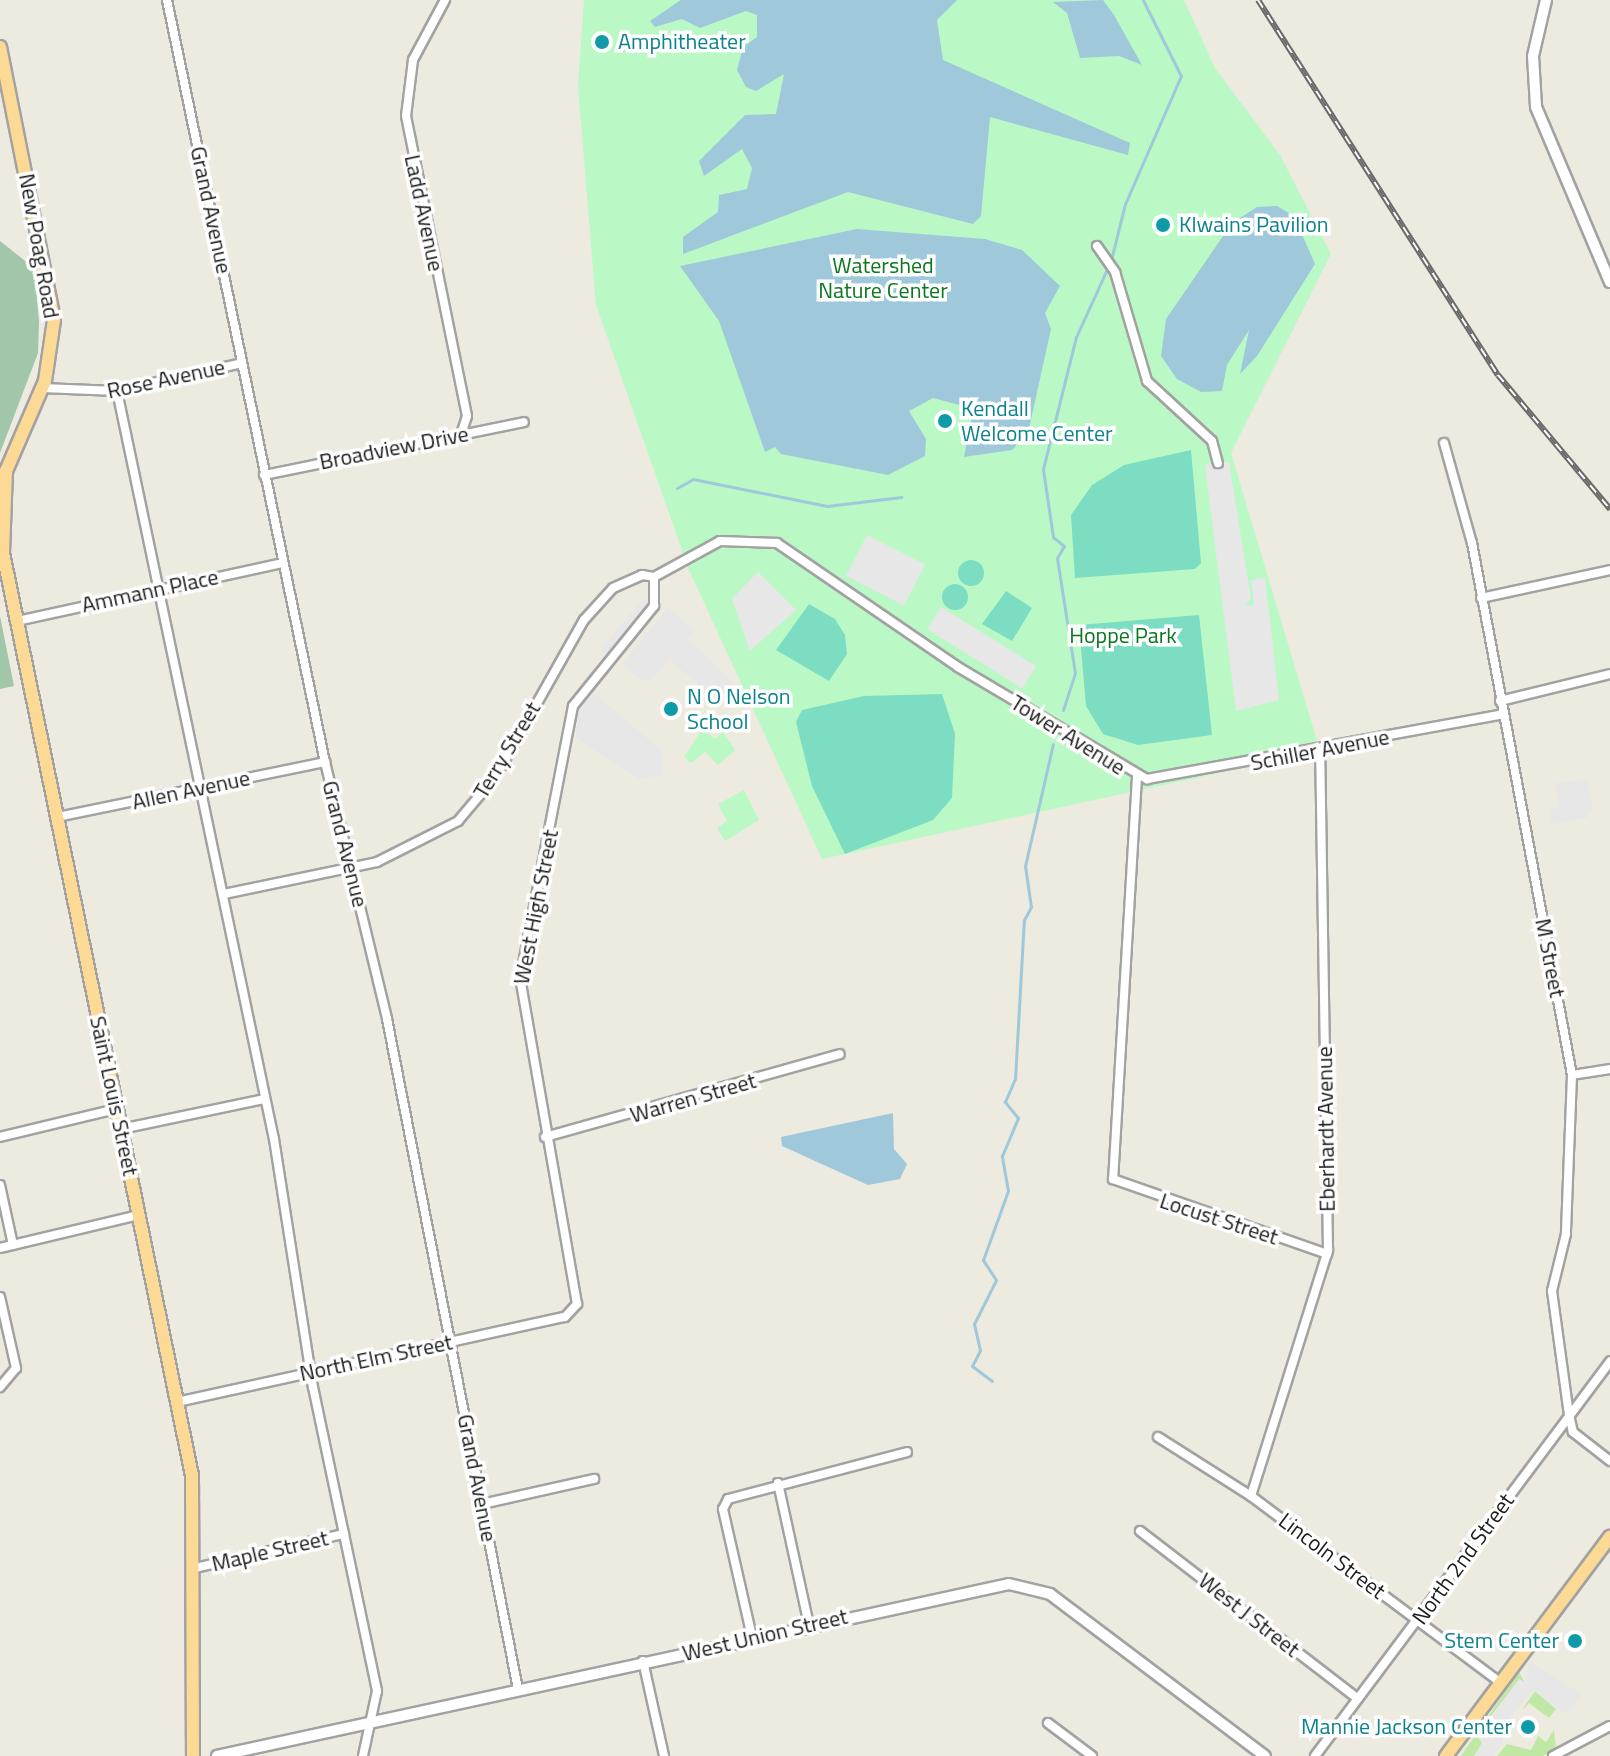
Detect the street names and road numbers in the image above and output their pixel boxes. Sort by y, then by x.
street label: Grand Avenue [185,144,237,276]
street label: Ladd Avenue [399,152,449,274]
street label: New Poag Road [13,171,65,321]
street label: Rose Avenue [105,354,227,404]
street label: Broadview Drive [317,421,471,475]
street label: Ammann Place [79,564,221,618]
street label: Tower Avenue [1006,689,1130,781]
street label: Terry Street [468,697,546,803]
street label: Schiller Avenue [1248,724,1392,776]
street label: Allen Avenue [130,765,252,815]
street label: Grand Avenue [317,778,373,910]
street label: West High Street [508,827,564,987]
street label: M Street [1529,916,1571,1000]
street label: Saint Louis Street [84,1014,144,1178]
street label: Eberhardt Avenue [1311,1046,1341,1212]
street label: Warren Street [627,1067,759,1129]
street label: Locust Street [1157,1187,1281,1251]
street label: North Elm Street [297,1329,455,1387]
street label: Grand Avenue [452,1412,502,1544]
street label: North 2nd Street [1407,1488,1519,1630]
street label: Lincoln Street [1273,1507,1391,1605]
street label: Maple Street [209,1525,331,1577]
street label: West J Street [1193,1567,1305,1663]
street label: West Union Street [680,1603,850,1667]

